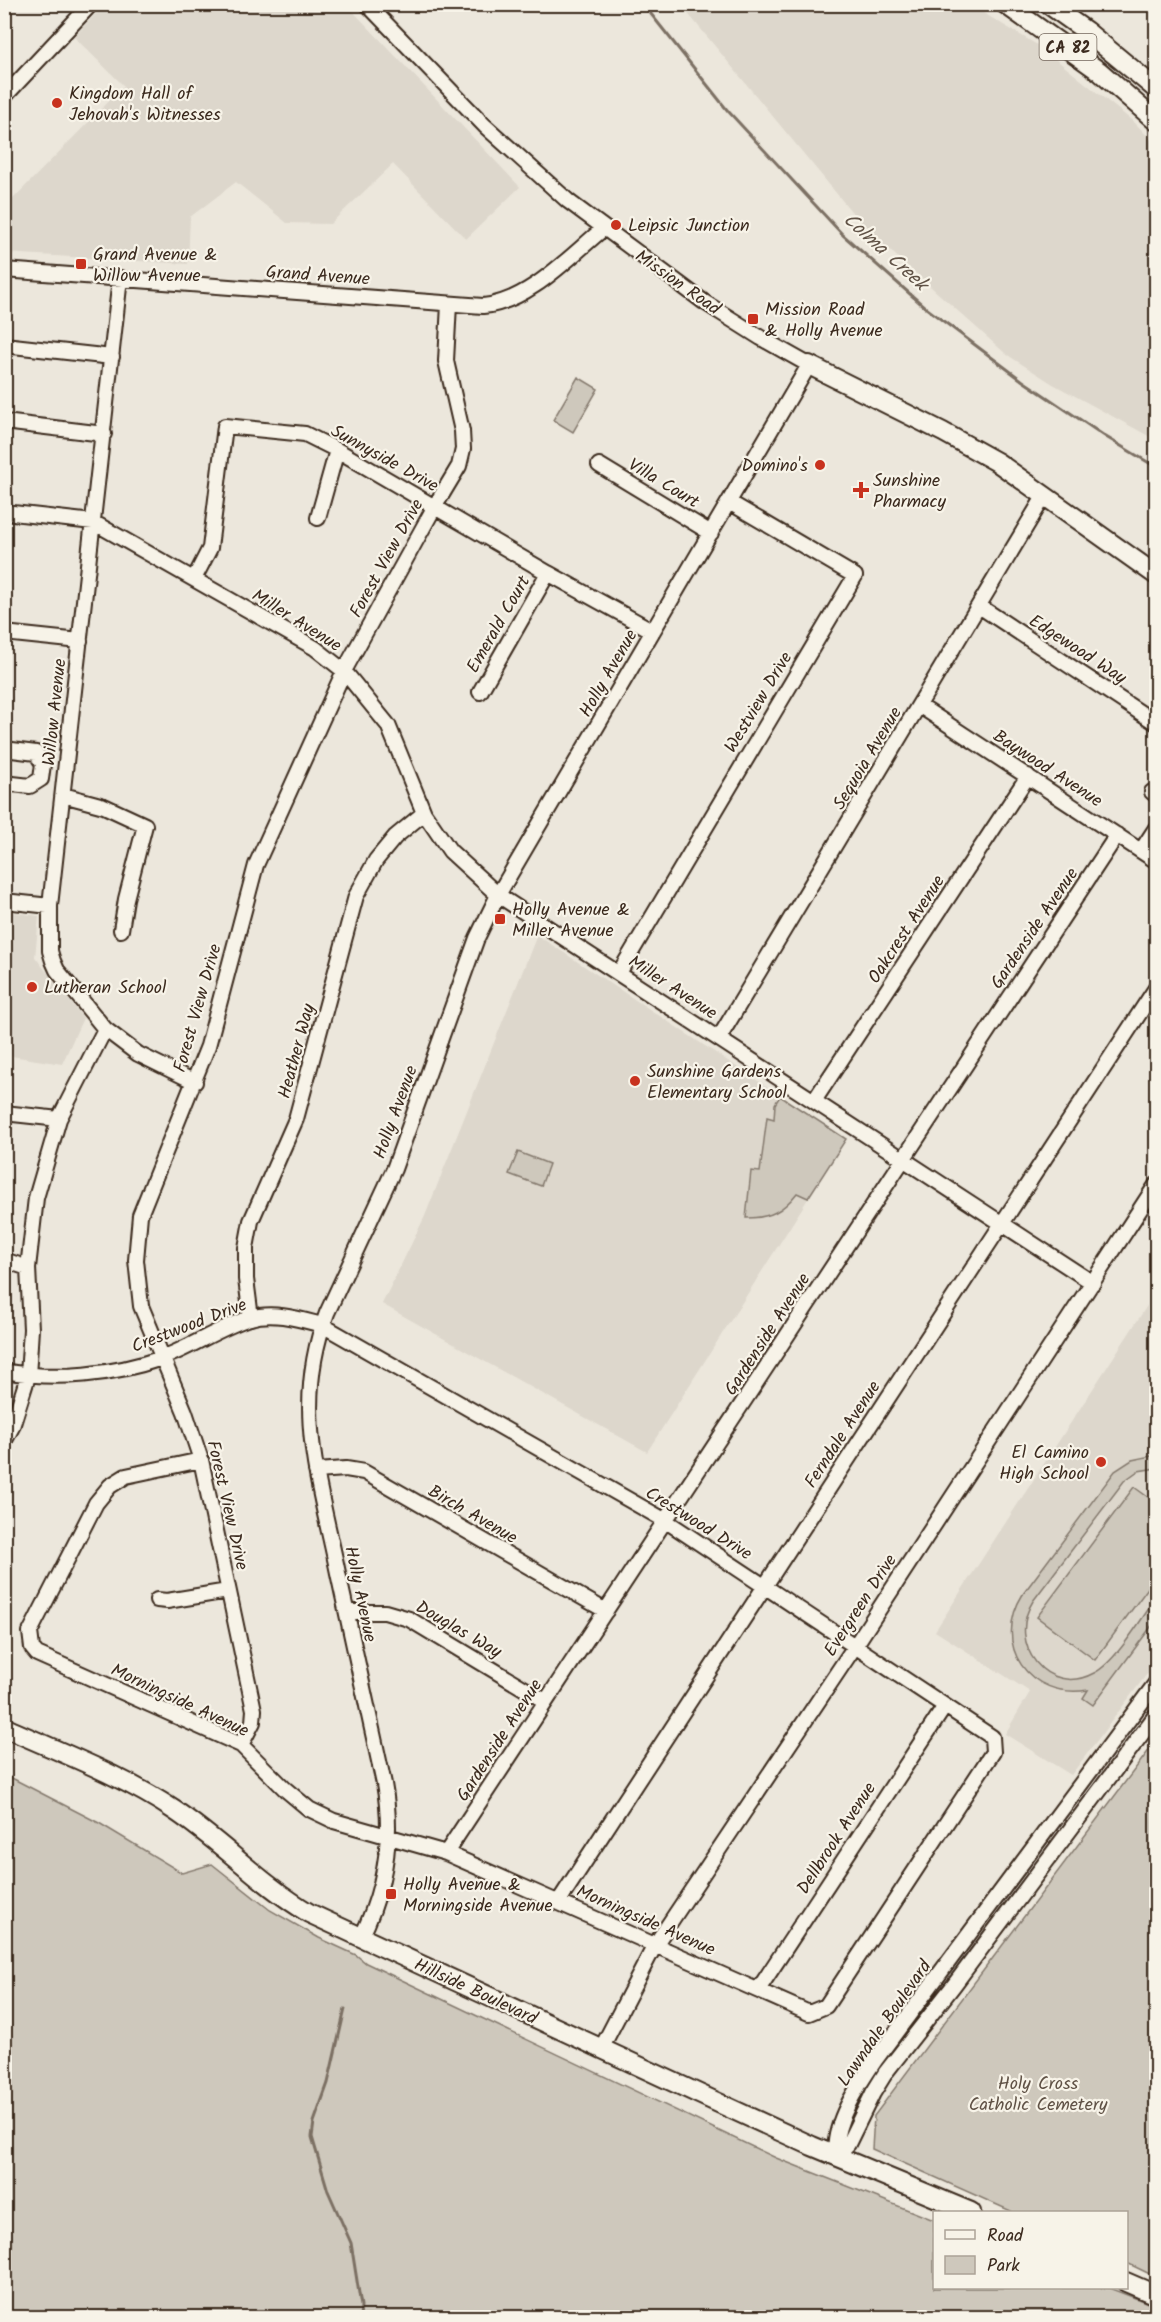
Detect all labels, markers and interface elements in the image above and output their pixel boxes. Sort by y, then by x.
road number: CA 82 [1040,34,1096,60]
place label: Kingdom Hall of Jehovah's Witnesses [69,80,221,130]
marker: Kingdom Hall of Jehovah's Witnesses [50,96,64,110]
water label: Colma Creek [835,205,936,301]
place label: Leipsic Junction [628,212,750,241]
marker: Leipsic Junction [609,218,623,232]
place label: Grand Avenue & Willow Avenue [93,241,217,291]
street label: Mission Road [628,243,727,324]
marker: Grand Avenue & Willow Avenue [74,257,88,271]
street label: Grand Avenue [265,258,371,295]
place label: Mission Road & Holly Avenue [765,296,883,346]
marker: Mission Road & Holly Avenue [746,312,760,326]
street label: Sunnyside Drive [325,418,444,501]
street label: Villa Court [622,452,705,518]
place label: Domino's [742,452,808,481]
marker: Domino's [813,458,827,472]
place label: Sunshine Pharmacy [873,467,947,517]
marker: Sunshine Pharmacy [854,483,868,497]
street label: Forest View Drive [343,494,432,624]
street label: Emerald Court [460,570,539,679]
street label: Miller Avenue [245,582,347,660]
street label: Edgewood Way [1022,608,1132,693]
street label: Holly Avenue [572,624,646,723]
street label: Westview Drive [718,647,801,759]
street label: Willow Avenue [35,657,76,767]
street label: Sequoia Avenue [826,702,911,816]
street label: Baywood Avenue [986,723,1108,816]
street label: Gardenside Avenue [984,862,1087,996]
street label: Oakcrest Avenue [861,870,953,990]
place label: Holly Avenue & Miller Avenue [512,896,630,946]
marker: Holly Avenue & Miller Avenue [493,912,507,926]
street label: Forest View Drive [166,941,231,1076]
street label: Miller Avenue [622,948,723,1028]
place label: Lutheran School [44,974,167,1003]
marker: Lutheran School [25,980,39,994]
street label: Heather Way [271,1000,324,1102]
place label: Sunshine Gardens Elementary School [647,1058,788,1108]
street label: Holly Avenue [366,1062,427,1163]
marker: Sunshine Gardens Elementary School [628,1074,642,1088]
street label: Gardenside Avenue [718,1268,819,1402]
street label: Crestwood Drive [128,1291,252,1362]
street label: Ferndale Avenue [798,1375,889,1494]
street label: Forest View Drive [198,1438,256,1573]
place label: El Camino High School [999,1439,1090,1489]
marker: El Camino High School [1094,1455,1108,1469]
street label: Birch Avenue [422,1478,523,1553]
street label: Crestwood Drive [639,1480,757,1569]
street label: Holly Avenue [335,1544,384,1645]
street label: Evergreen Drive [817,1549,905,1663]
street label: Douglas Way [410,1594,507,1667]
street label: Morningside Avenue [105,1657,253,1746]
street label: Gardenside Avenue [450,1674,551,1808]
street label: Dellbrook Avenue [790,1777,885,1901]
place label: Holly Avenue & Morningside Avenue [403,1871,553,1921]
street label: Morningside Avenue [571,1878,720,1965]
marker: Holly Avenue & Morningside Avenue [384,1887,398,1901]
street label: Hillside Boulevard [409,1951,543,2034]
street label: Lawndale Boulevard [831,1954,940,2093]
park label: Holy Cross Catholic Cemetery [969,2070,1108,2120]
legend [933,2211,1128,2289]
text: Road [987,2222,1024,2251]
text: Park [987,2252,1020,2281]

